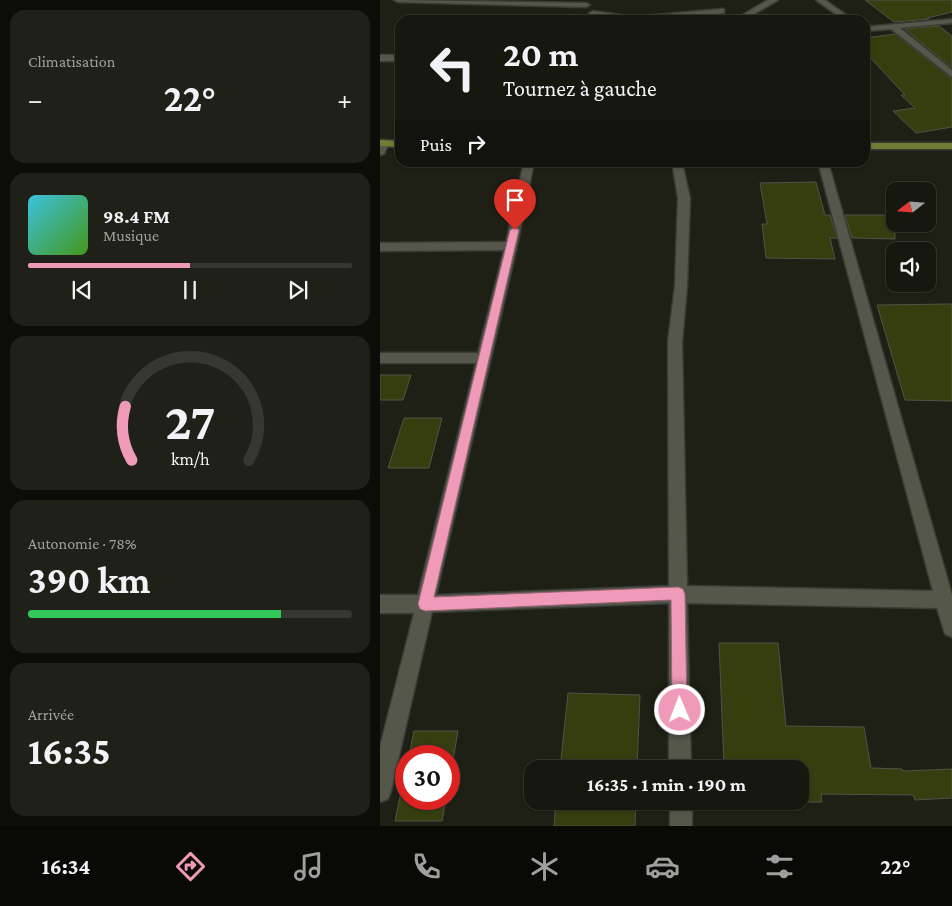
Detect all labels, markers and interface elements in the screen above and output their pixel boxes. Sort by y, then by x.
icon: left [420,35,485,100]
text: 20 m [503,35,578,74]
text: Climatisation [28,53,115,70]
text: Tournez à gauche [503,76,657,101]
text: 22° [164,77,216,119]
text: − [28,84,43,115]
text: + [337,84,352,115]
icon: right [462,130,490,158]
text: Puis [420,134,452,155]
pin [494,179,536,230]
north arrow [886,182,936,232]
map controls [886,182,936,292]
icon: arrive [501,186,529,214]
text: 98.4 FM [103,206,170,227]
text: Musique [103,227,159,244]
button: sound [886,242,936,292]
icon: previous [68,276,96,304]
icon: pause [176,276,204,304]
icon: next [284,276,312,304]
text: 27 [165,392,215,450]
text: km/h [171,449,210,469]
text: Autonomie · 78% [28,535,136,552]
text: 390 km [28,559,151,601]
position arrow [653,683,705,735]
text: Arrivée [28,706,74,723]
text: 16:35 [28,730,111,772]
speed limit sign: 30 [395,745,460,810]
text: 16:35 · 1 min · 190 m [587,774,746,795]
icon: directions [173,849,208,884]
icon: music [291,849,326,884]
icon: phone [409,849,444,884]
icon: climate [527,849,562,884]
icon: car [645,849,680,884]
icon: filters [762,849,797,884]
text: 16:34 [41,854,90,879]
text: 22° [880,854,911,879]

